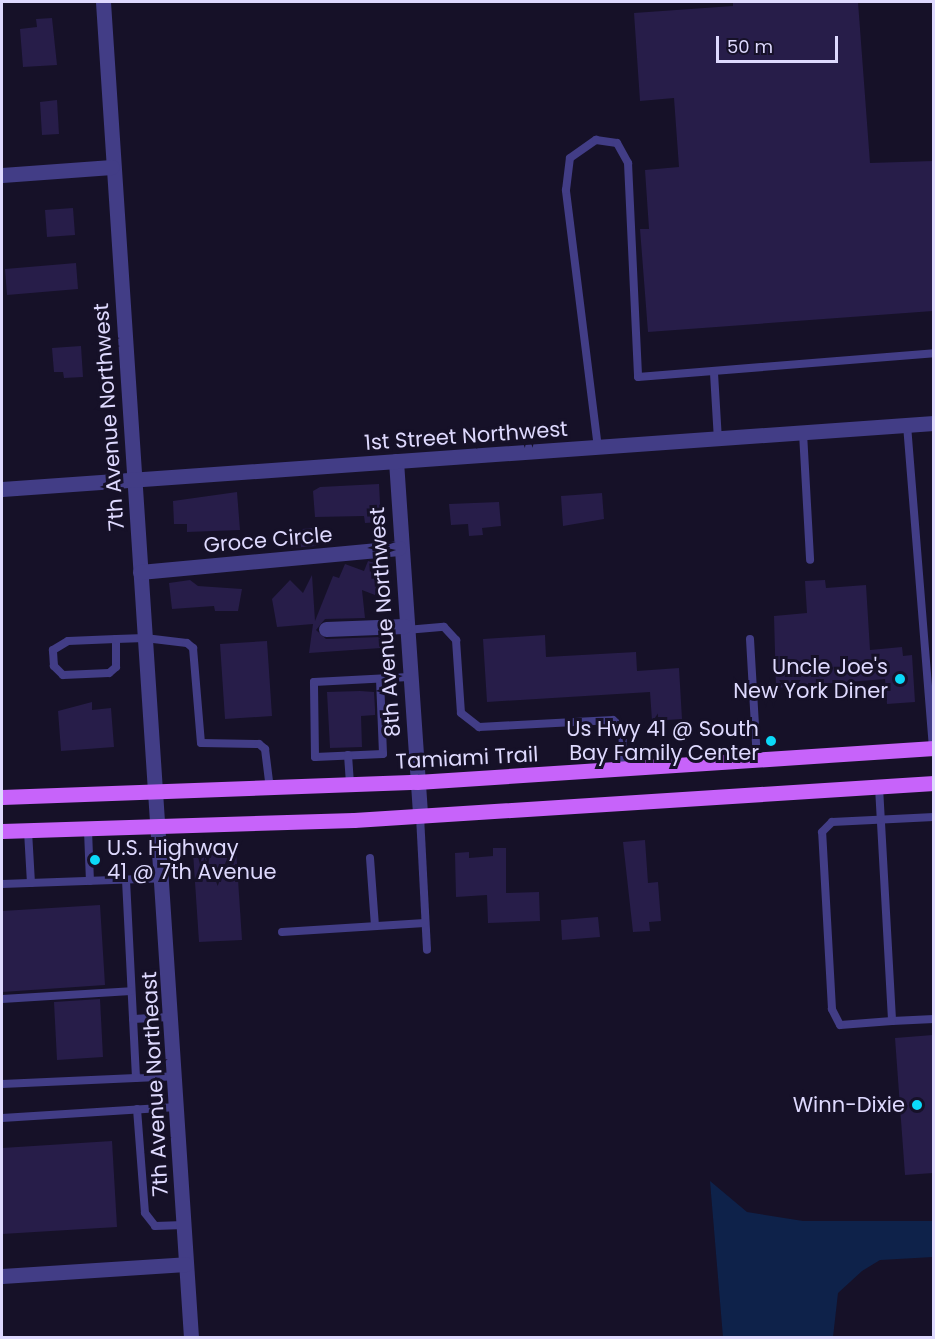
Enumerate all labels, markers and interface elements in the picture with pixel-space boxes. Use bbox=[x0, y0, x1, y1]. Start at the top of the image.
scale bar bbox=[719, 24, 840, 62]
text: 50 m bbox=[727, 34, 773, 59]
street label: 7th Avenue Northwest bbox=[88, 302, 130, 532]
street label: 1st Street Northwest bbox=[363, 416, 569, 456]
street label: 8th Avenue Northwest bbox=[364, 506, 406, 738]
street label: Groce Circle bbox=[203, 522, 333, 558]
place label: Uncle Joe's New York Diner bbox=[733, 654, 888, 704]
marker: Uncle Joe's New York Diner bbox=[893, 672, 907, 686]
place label: Us Hwy 41 @ South Bay Family Center bbox=[566, 716, 759, 766]
marker: Us Hwy 41 @ South Bay Family Center bbox=[764, 734, 778, 748]
street label: Tamiami Trail bbox=[395, 742, 539, 774]
place label: U.S. Highway 41 @ 7th Avenue bbox=[107, 835, 276, 885]
marker: U.S. Highway 41 @ 7th Avenue bbox=[88, 853, 102, 867]
street label: 7th Avenue Northeast bbox=[137, 971, 173, 1197]
place label: Winn-Dixie bbox=[793, 1092, 905, 1118]
marker: Winn-Dixie bbox=[910, 1098, 924, 1112]

